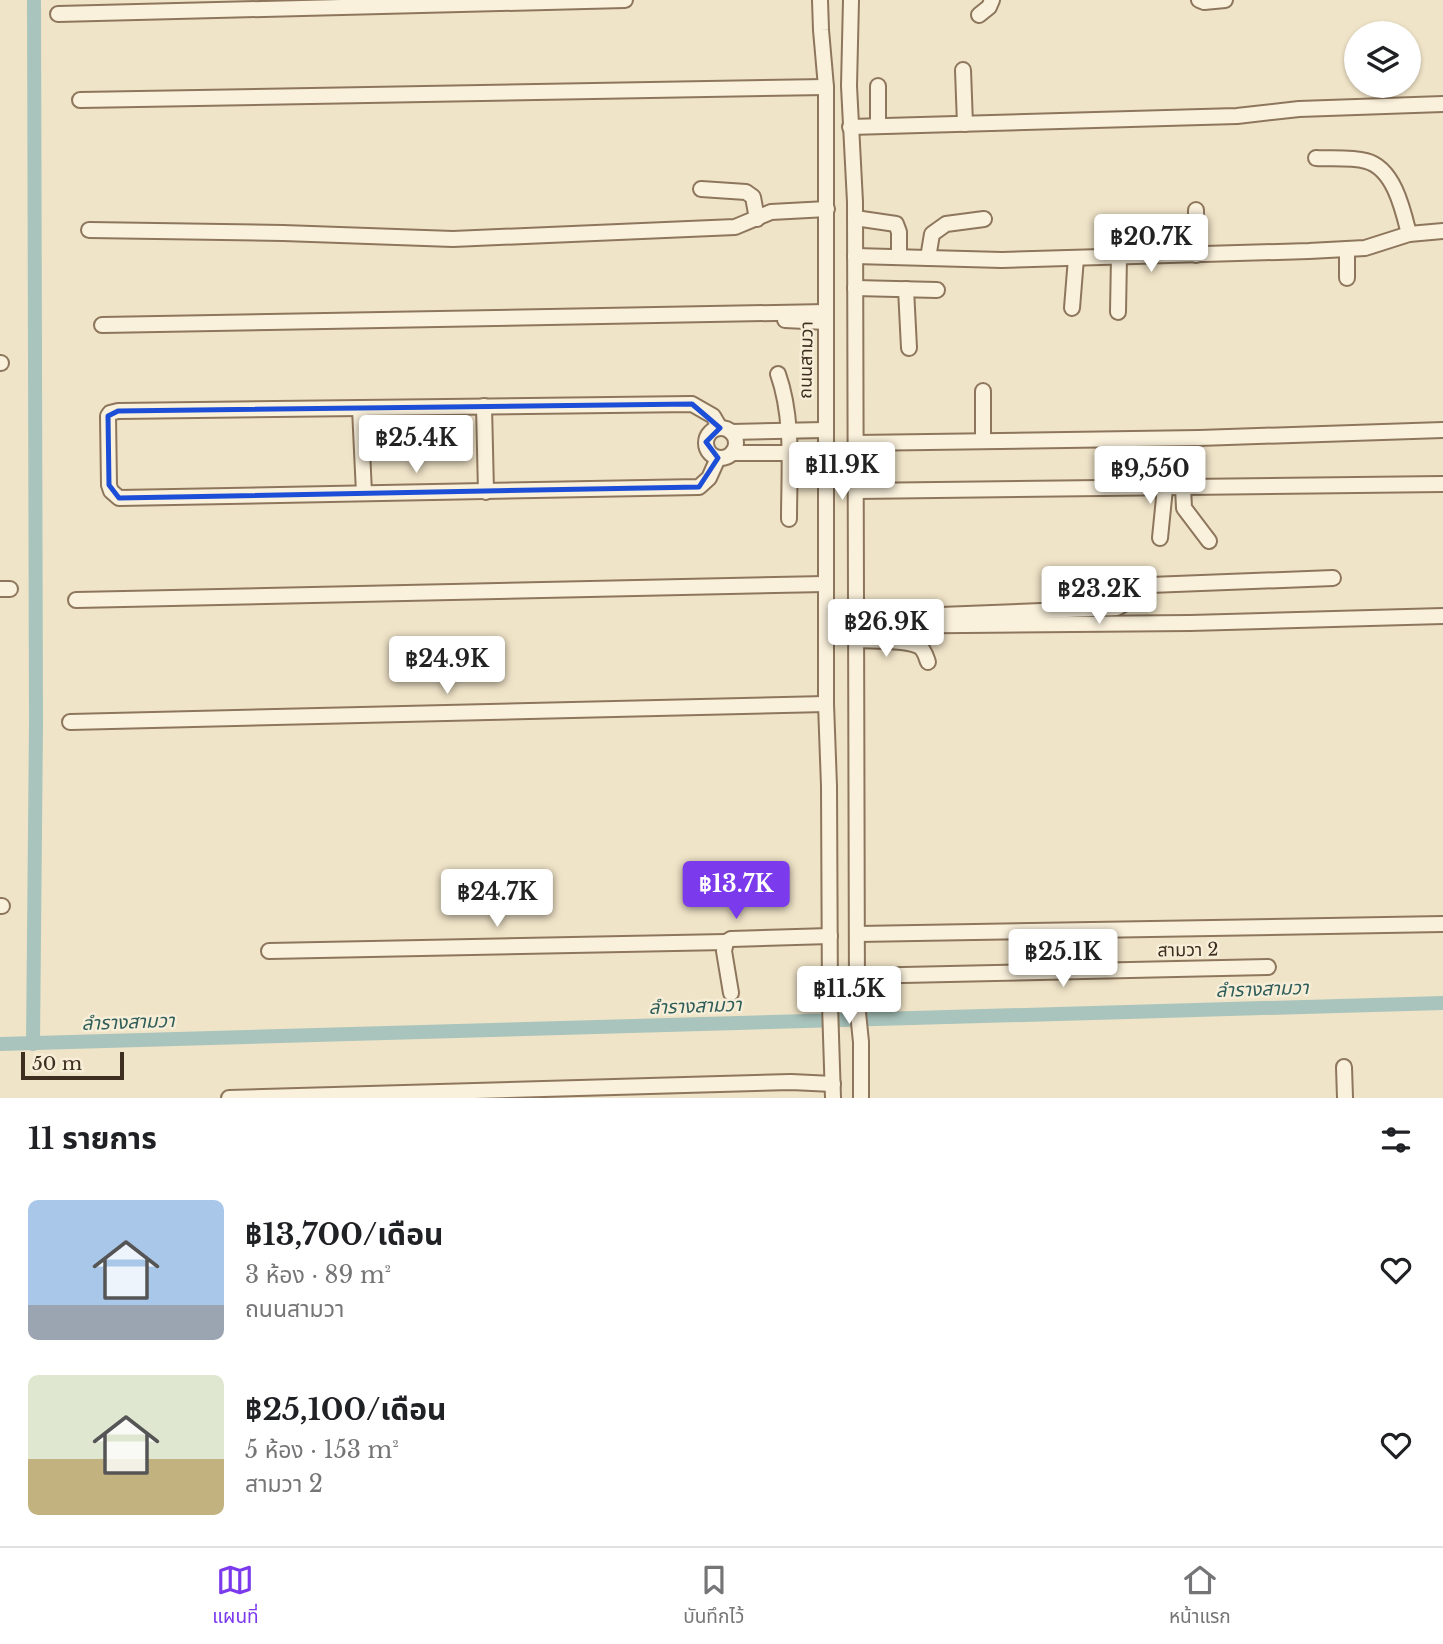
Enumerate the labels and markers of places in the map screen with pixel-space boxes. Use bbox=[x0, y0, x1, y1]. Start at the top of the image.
pin: ฿20.7K bbox=[1094, 215, 1208, 274]
pin: ฿25.4K bbox=[359, 416, 473, 475]
pin: ฿11.9K bbox=[785, 442, 899, 502]
pin: ฿9,550 bbox=[1093, 447, 1207, 506]
pin: ฿23.2K bbox=[1042, 566, 1156, 626]
pin: ฿26.9K bbox=[829, 600, 943, 659]
pin: ฿24.9K bbox=[390, 636, 504, 696]
pin: ฿13.7K bbox=[679, 862, 793, 921]
pin: ฿24.7K bbox=[440, 870, 554, 929]
pin: ฿25.1K bbox=[1006, 930, 1120, 989]
pin: ฿11.5K bbox=[792, 967, 906, 1026]

